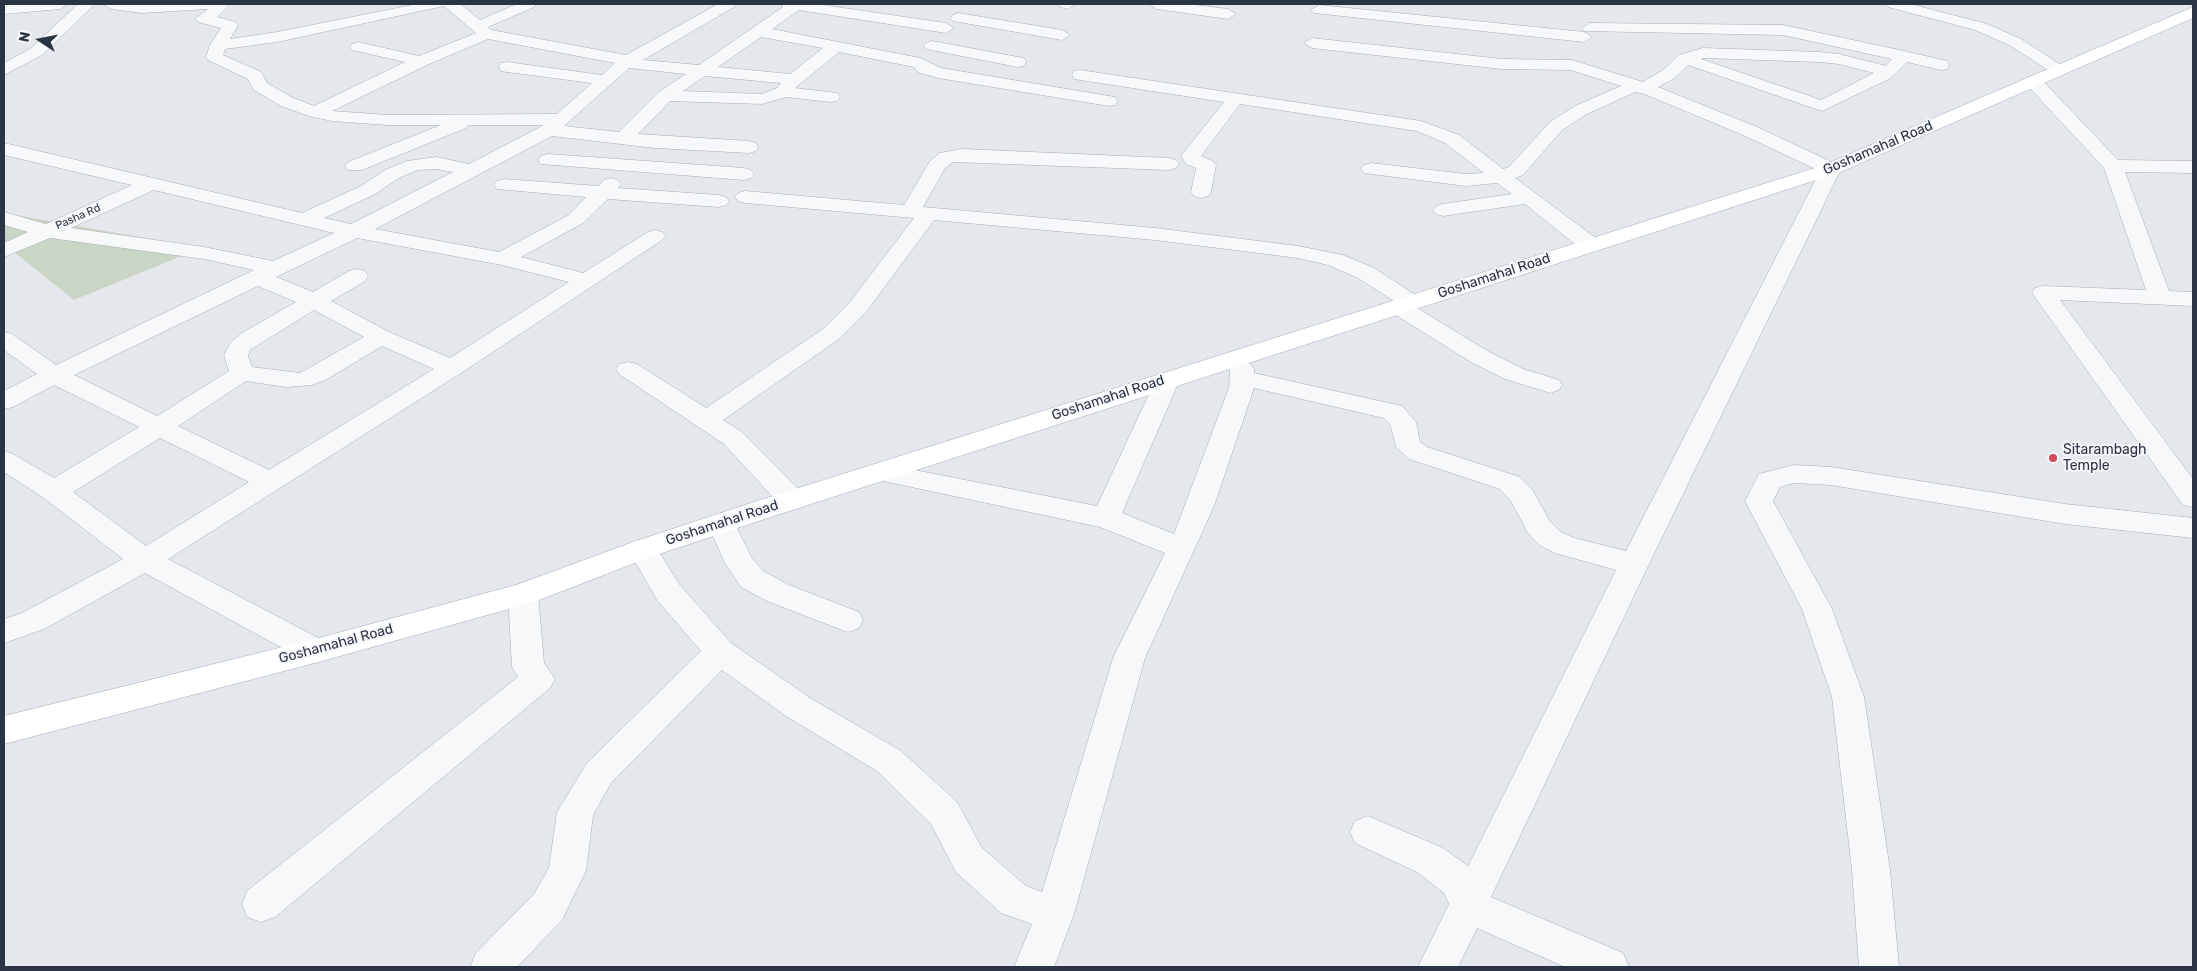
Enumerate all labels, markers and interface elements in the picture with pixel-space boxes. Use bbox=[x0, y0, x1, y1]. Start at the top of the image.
north arrow bbox=[15, 15, 65, 65]
text: N bbox=[15, 30, 34, 44]
street label: Goshamahal Road bbox=[1821, 117, 1935, 179]
street label: Pasha Rd bbox=[53, 201, 103, 233]
street label: Goshamahal Road bbox=[1436, 250, 1552, 302]
street label: Goshamahal Road bbox=[1050, 372, 1166, 424]
place label: Sitarambagh Temple bbox=[2063, 442, 2147, 474]
marker: Sitarambagh Temple bbox=[2047, 452, 2059, 464]
street label: Goshamahal Road bbox=[664, 497, 780, 549]
street label: Goshamahal Road bbox=[277, 621, 395, 667]

